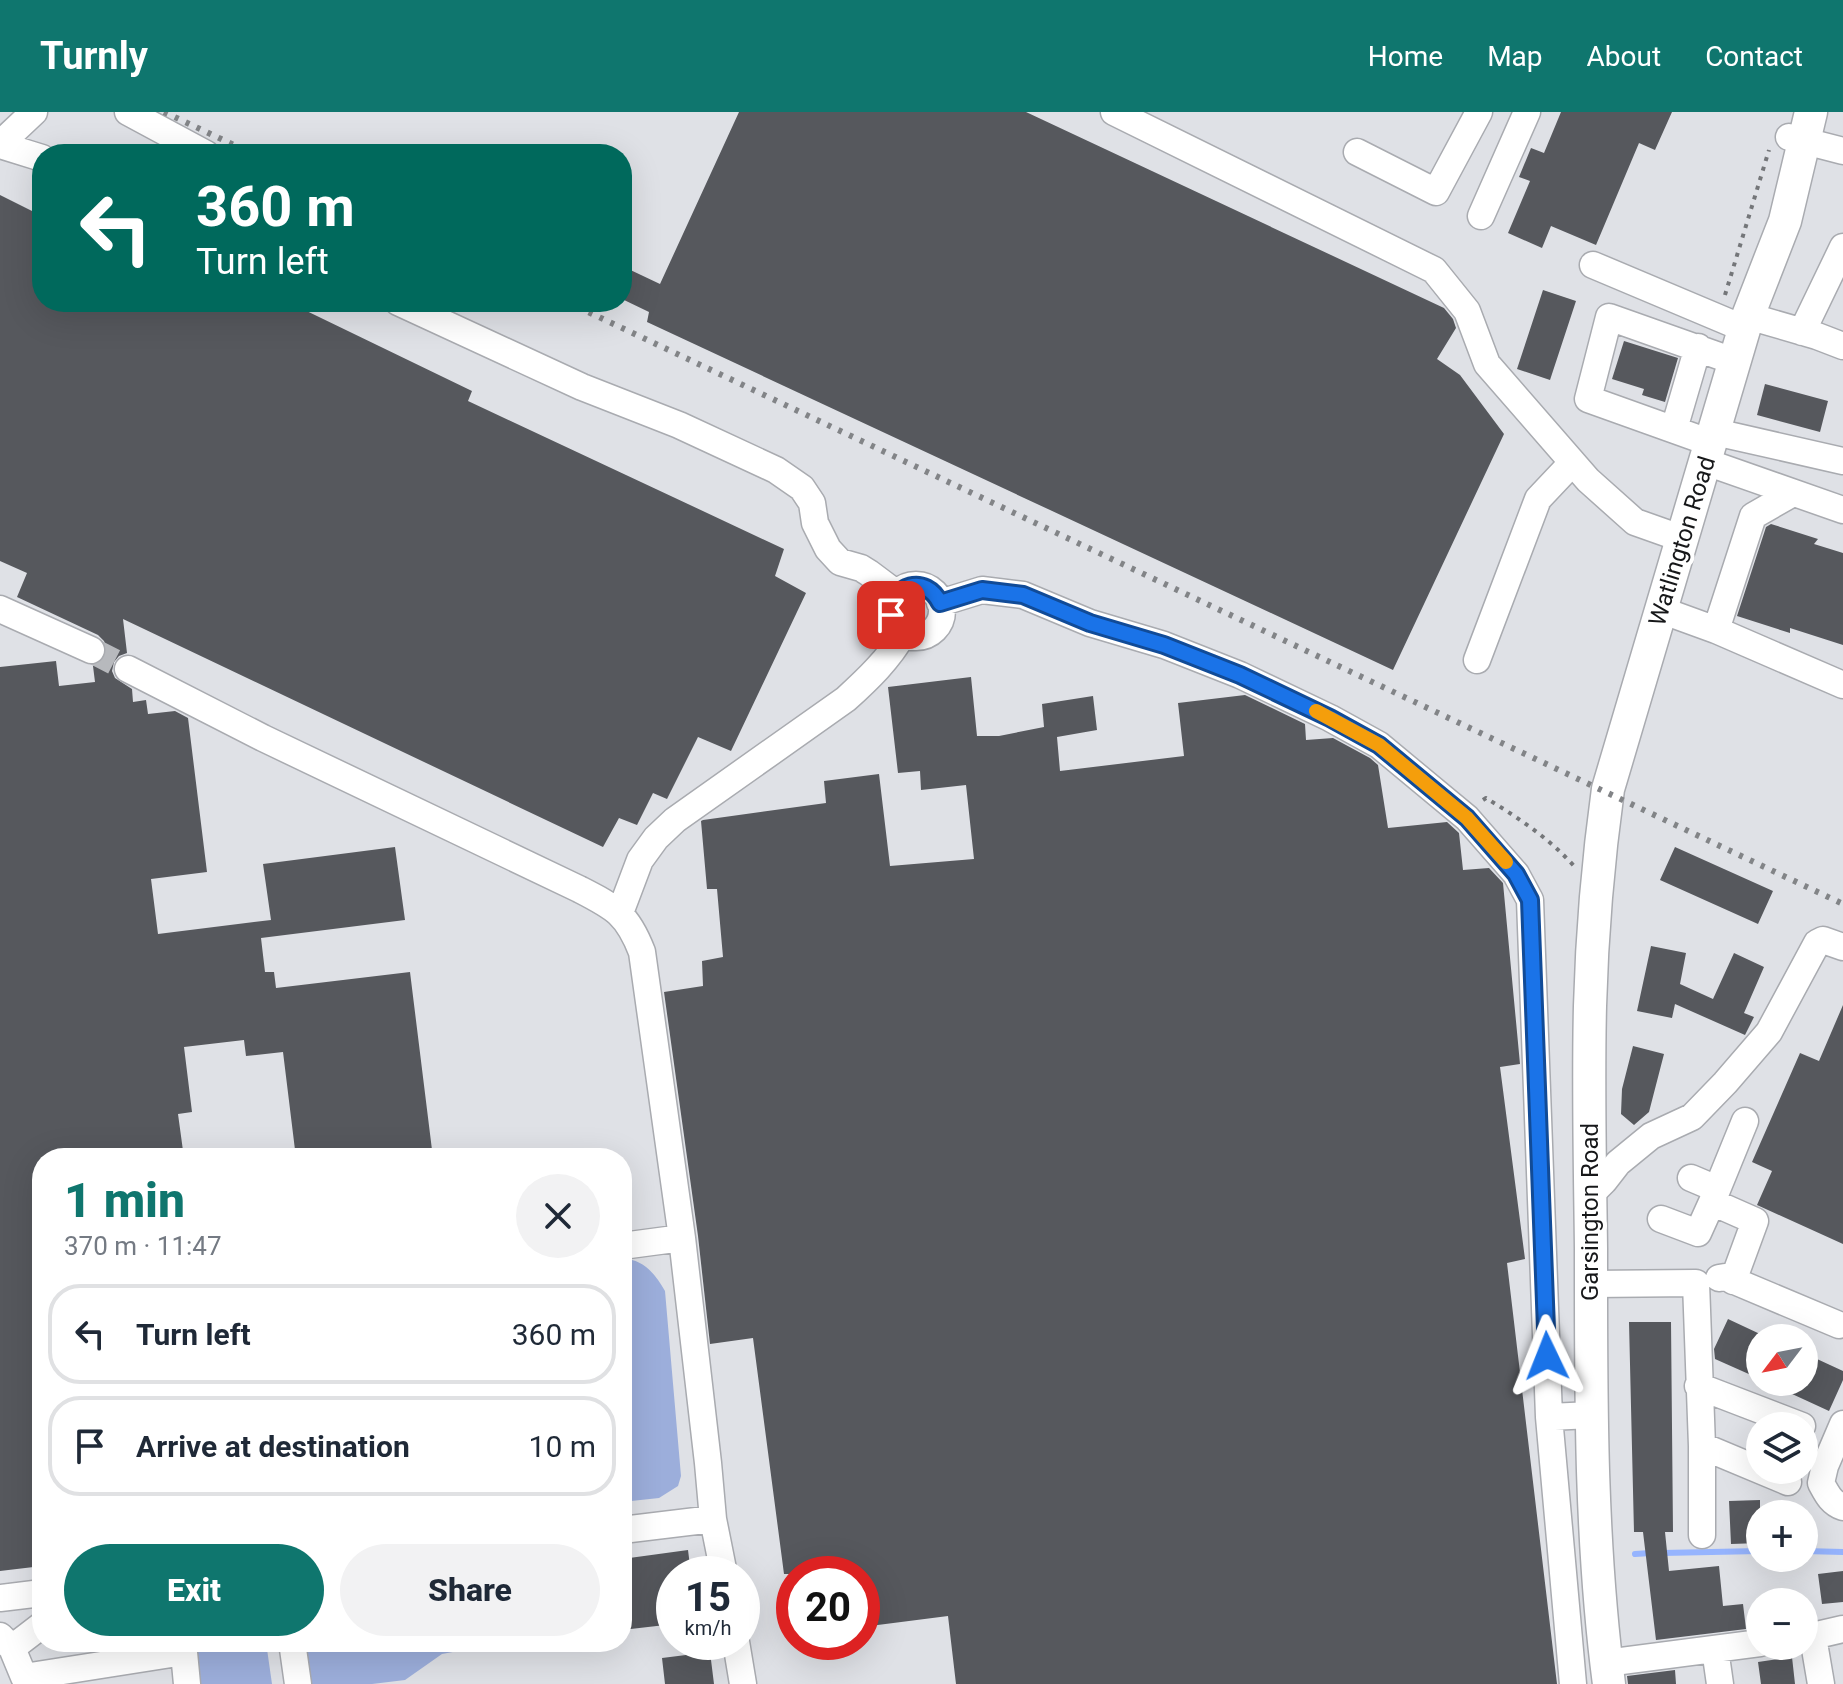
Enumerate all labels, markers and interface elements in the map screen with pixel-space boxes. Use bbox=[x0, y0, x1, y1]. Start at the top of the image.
text: Turnly bbox=[40, 34, 148, 78]
text: Home bbox=[1368, 40, 1443, 73]
text: Map bbox=[1487, 40, 1543, 73]
text: About bbox=[1587, 40, 1661, 73]
text: Contact bbox=[1705, 40, 1803, 73]
text: 360 m bbox=[196, 174, 355, 240]
icon: left bbox=[64, 176, 168, 280]
text: Turn left bbox=[196, 241, 329, 283]
street label: Watlington Road bbox=[1643, 453, 1721, 629]
pin bbox=[857, 581, 925, 649]
icon: arrive bbox=[869, 593, 913, 637]
street label: Garsington Road bbox=[1576, 1123, 1604, 1301]
text: 1 min bbox=[64, 1172, 185, 1229]
button: close bbox=[516, 1174, 600, 1258]
text: 370 m · 11:47 bbox=[64, 1231, 222, 1261]
icon: left bbox=[68, 1312, 112, 1356]
position arrow bbox=[1505, 1314, 1589, 1398]
text: Turn left bbox=[136, 1317, 251, 1352]
text: 360 m bbox=[512, 1317, 596, 1352]
north arrow bbox=[1746, 1324, 1818, 1396]
map controls bbox=[1746, 1324, 1818, 1660]
button: layers bbox=[1746, 1412, 1818, 1484]
icon: arrive bbox=[68, 1424, 112, 1468]
text: Arrive at destination bbox=[136, 1429, 410, 1464]
text: 10 m bbox=[529, 1429, 596, 1464]
button: + bbox=[1746, 1500, 1818, 1572]
button: Exit bbox=[64, 1544, 324, 1636]
button: Share bbox=[340, 1544, 600, 1636]
speed limit sign: 20 bbox=[776, 1556, 880, 1660]
text: 15 bbox=[685, 1574, 731, 1621]
button: − bbox=[1746, 1588, 1818, 1660]
text: km/h bbox=[685, 1616, 731, 1640]

